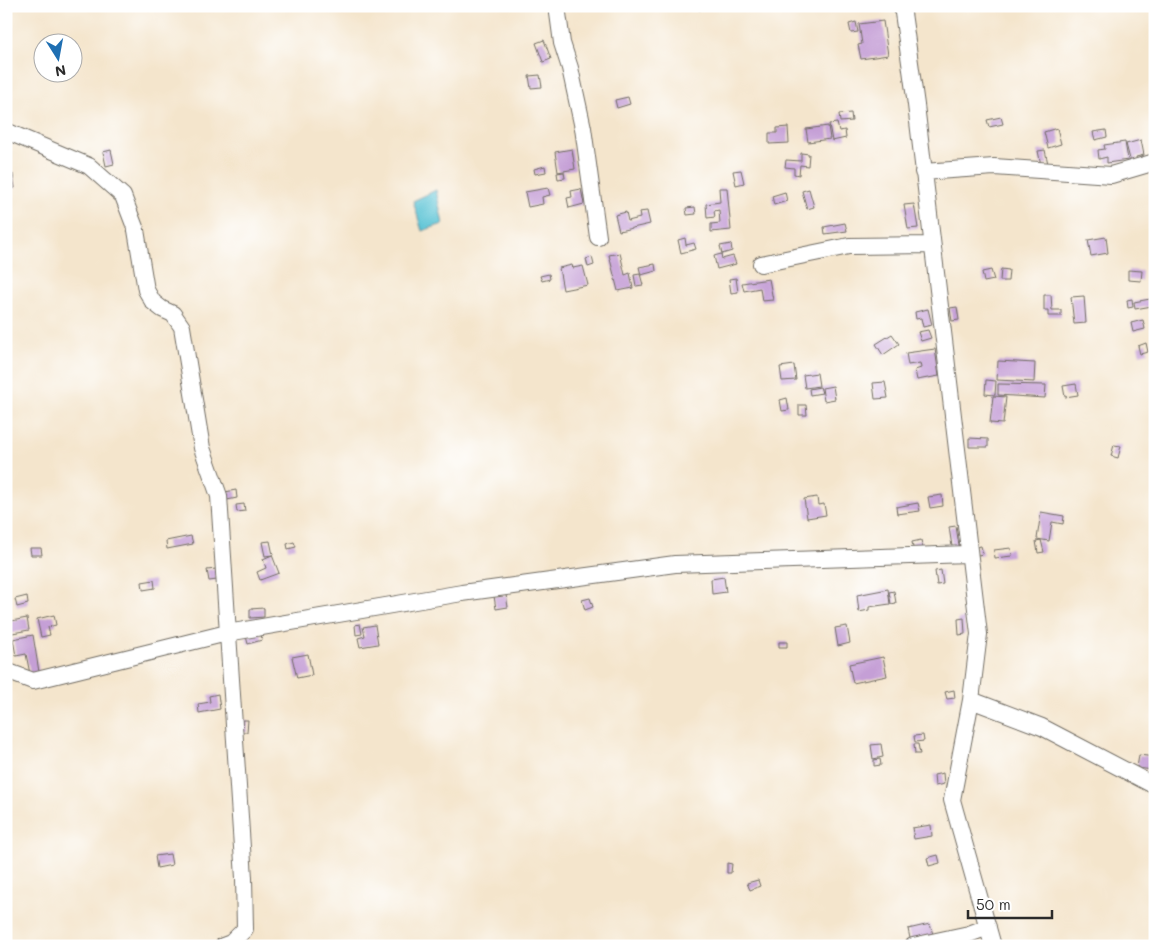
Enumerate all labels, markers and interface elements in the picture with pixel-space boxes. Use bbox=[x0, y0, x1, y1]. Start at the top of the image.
north arrow bbox=[32, 32, 82, 82]
text: N bbox=[54, 61, 68, 82]
scale bar bbox=[968, 887, 1052, 919]
text: 50 m bbox=[976, 894, 1011, 914]

